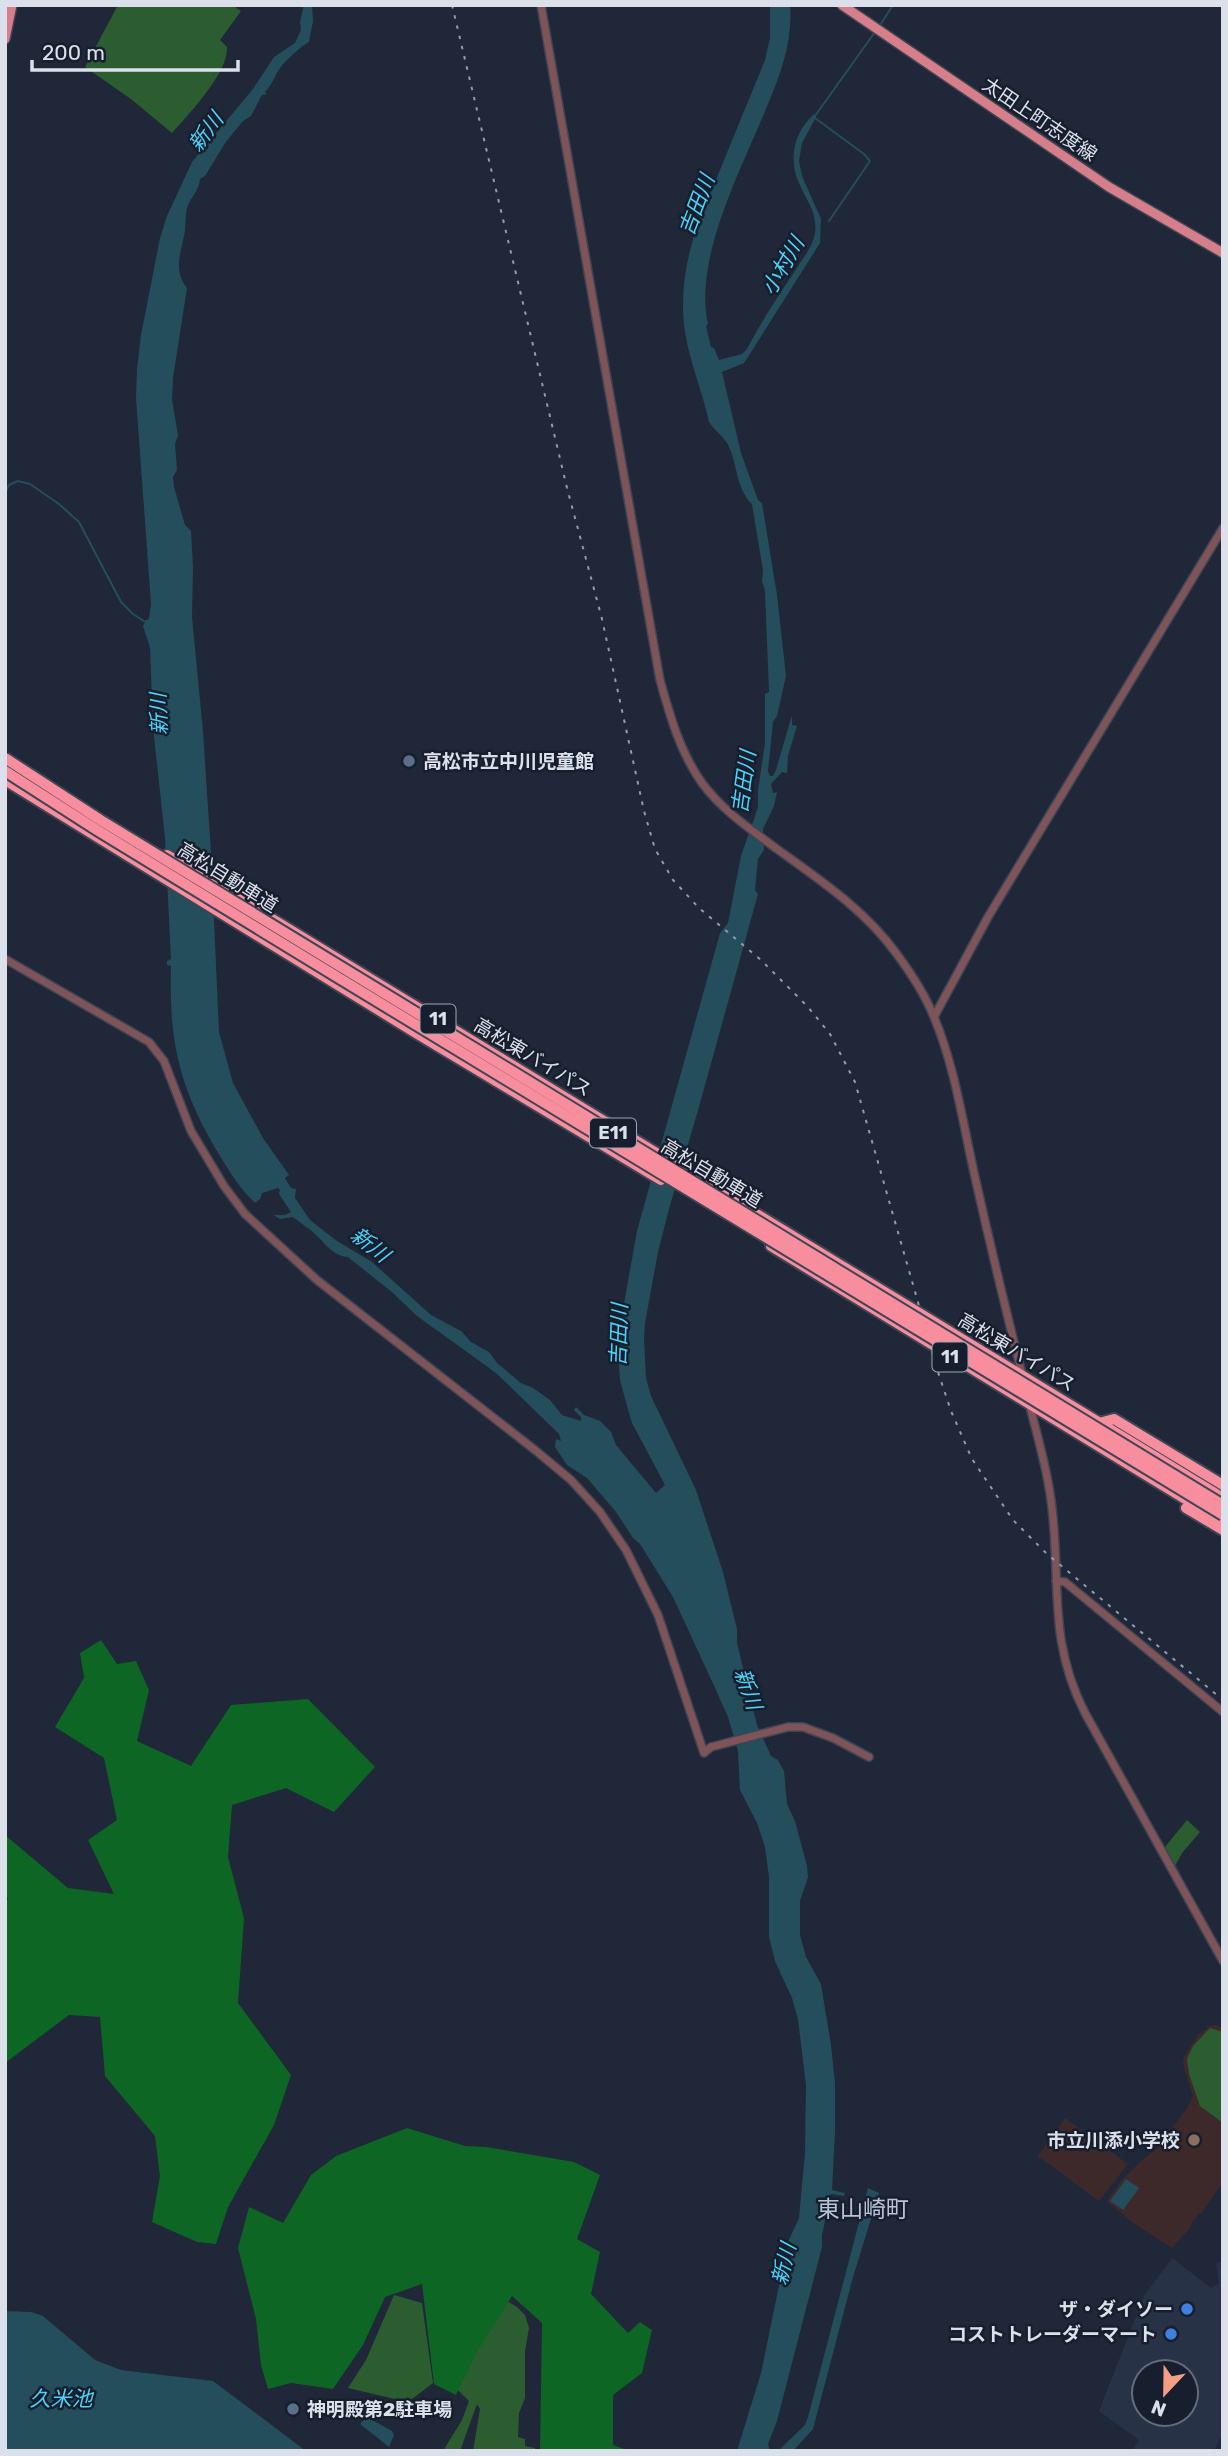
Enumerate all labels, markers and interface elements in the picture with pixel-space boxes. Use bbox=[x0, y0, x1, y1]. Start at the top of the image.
scale bar bbox=[32, 28, 238, 72]
text: 200 m bbox=[42, 40, 105, 65]
street label: 太田上町志度線 bbox=[978, 73, 1101, 166]
water label: 新川 bbox=[183, 106, 229, 156]
water label: 吉田川 bbox=[674, 169, 720, 239]
water label: 小村川 bbox=[756, 230, 810, 299]
water label: 新川 bbox=[145, 691, 172, 735]
water label: 吉田川 bbox=[727, 747, 761, 815]
place label: 高松市立中川児童館 bbox=[423, 750, 594, 773]
marker: 高松市立中川児童館 bbox=[401, 753, 417, 769]
street label: 高松自動車道 bbox=[173, 837, 282, 917]
road number: 11 bbox=[420, 1004, 456, 1034]
street label: 高松東バイパス bbox=[470, 1013, 596, 1101]
road number: E11 bbox=[590, 1118, 636, 1148]
street label: 高松自動車道 bbox=[657, 1134, 767, 1213]
water label: 新川 bbox=[346, 1222, 396, 1269]
water label: 吉田川 bbox=[605, 1301, 632, 1367]
street label: 高松東バイパス bbox=[954, 1308, 1080, 1396]
road number: 11 bbox=[932, 1342, 968, 1372]
water label: 新川 bbox=[730, 1665, 768, 1715]
place label: 市立川添小学校 bbox=[1047, 2129, 1180, 2152]
marker: 市立川添小学校 bbox=[1186, 2132, 1202, 2148]
district label: 東山崎町 bbox=[817, 2195, 909, 2223]
water label: 新川 bbox=[766, 2239, 801, 2287]
place label: ザ・ダイソー bbox=[1059, 2298, 1173, 2321]
marker: ザ・ダイソー bbox=[1179, 2301, 1195, 2317]
place label: コストトレーダーマート bbox=[948, 2323, 1157, 2346]
marker: コストトレーダーマート bbox=[1163, 2326, 1179, 2342]
north arrow bbox=[1130, 2358, 1200, 2428]
water label: 久米池 bbox=[30, 2386, 94, 2411]
text: N bbox=[1148, 2395, 1169, 2422]
place label: 神明殿第2駐車場 bbox=[307, 2398, 452, 2421]
marker: 神明殿第2駐車場 bbox=[285, 2401, 301, 2417]

